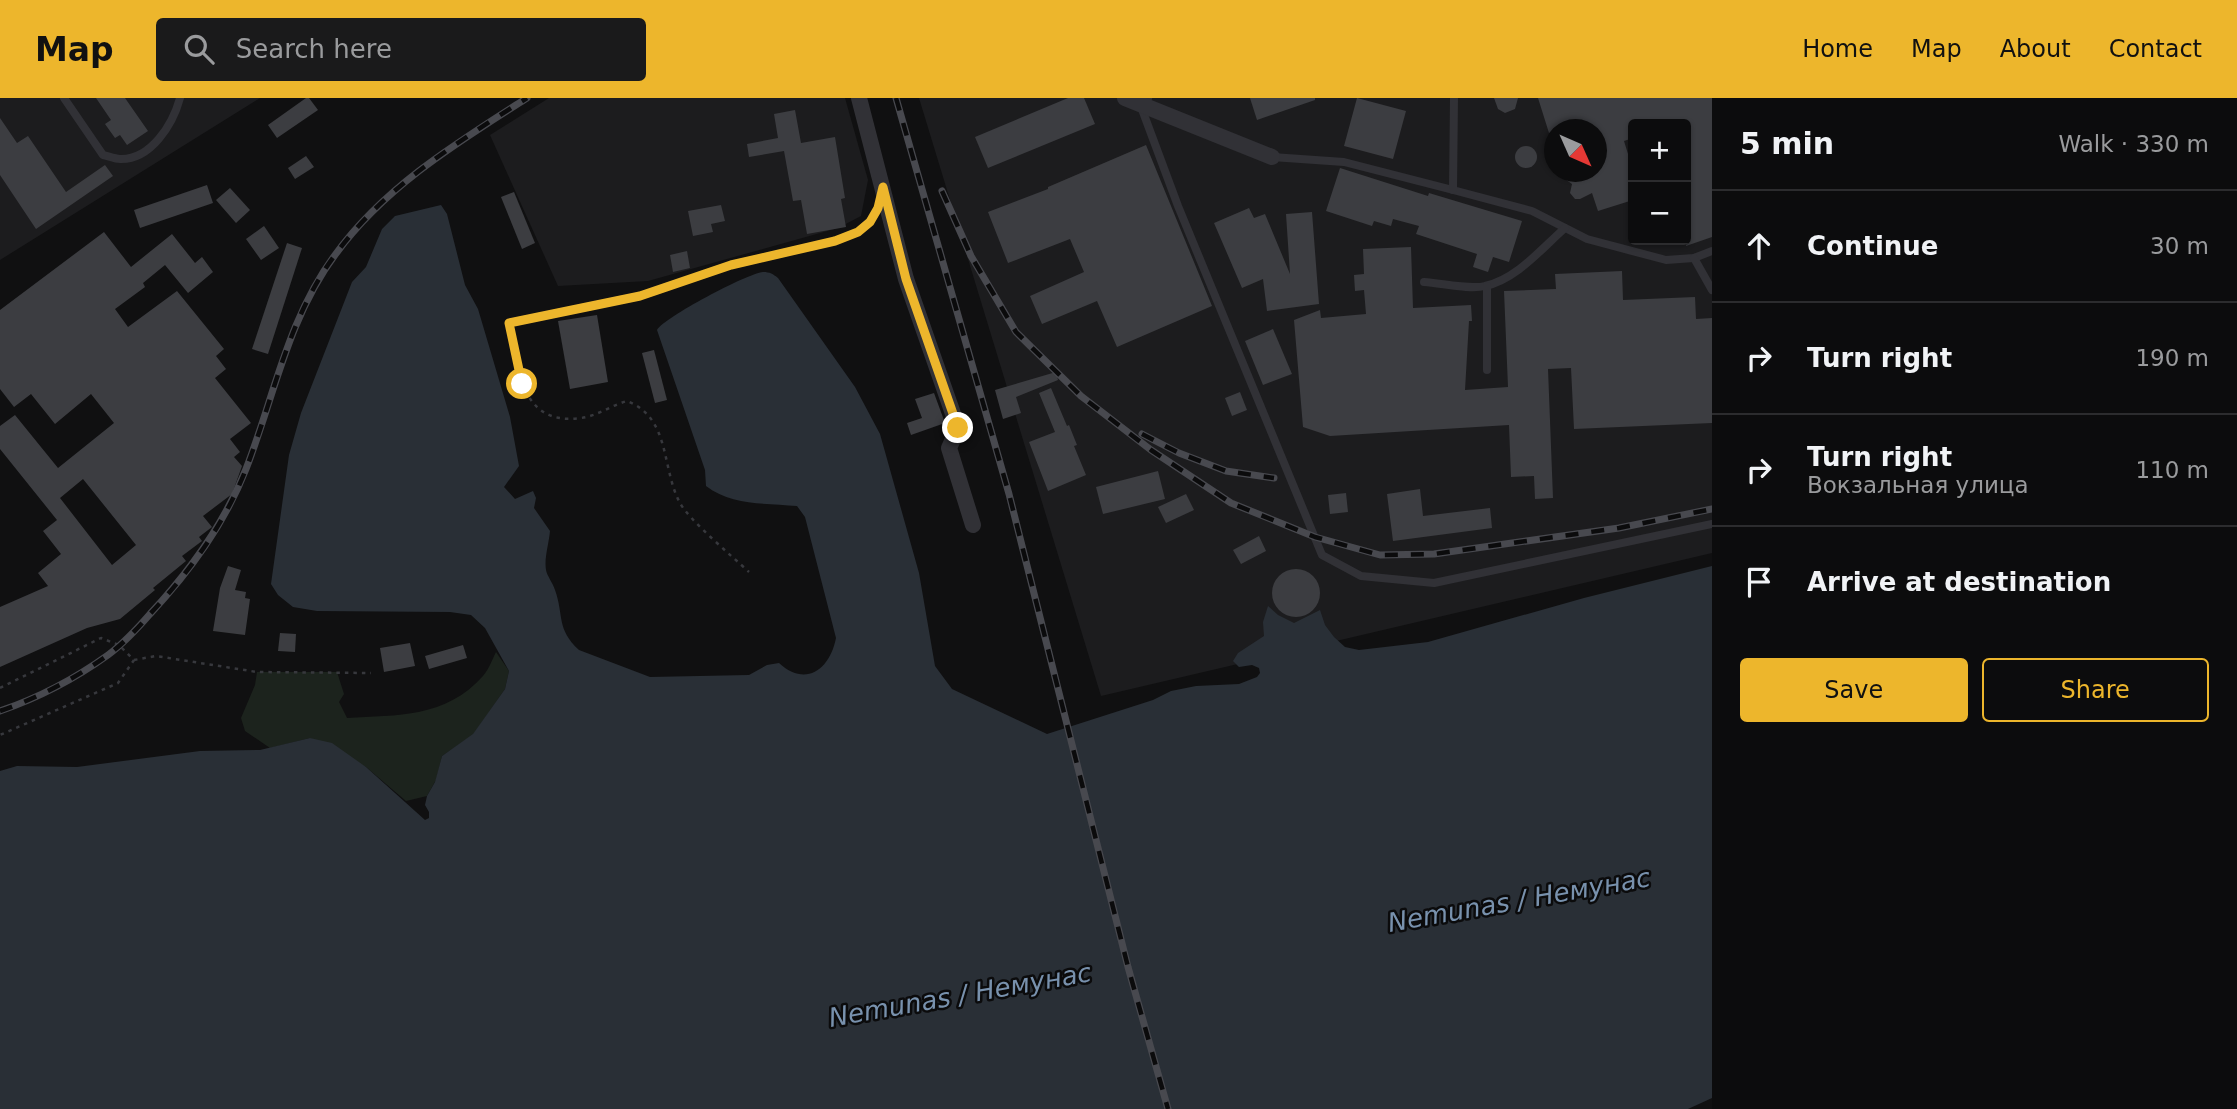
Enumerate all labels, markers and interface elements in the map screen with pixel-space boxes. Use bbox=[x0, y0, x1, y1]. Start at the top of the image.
search box bbox=[156, 18, 646, 81]
text: Map bbox=[35, 30, 114, 69]
icon: search bbox=[180, 30, 218, 68]
text: Search here bbox=[236, 34, 392, 64]
text: Home bbox=[1802, 35, 1873, 63]
text: Map bbox=[1911, 35, 1962, 63]
text: About bbox=[2000, 35, 2071, 63]
text: Contact bbox=[2109, 35, 2202, 63]
north arrow bbox=[1544, 119, 1607, 182]
map controls bbox=[1628, 119, 1691, 245]
button: + bbox=[1628, 119, 1691, 182]
text: 5 min bbox=[1740, 126, 1834, 161]
text: Walk · 330 m bbox=[2058, 131, 2209, 157]
button: − bbox=[1628, 182, 1691, 245]
icon: ahead bbox=[1740, 227, 1778, 265]
text: Continue bbox=[1807, 231, 1938, 261]
text: 30 m bbox=[2150, 233, 2209, 259]
icon: right bbox=[1740, 339, 1778, 377]
text: Turn right bbox=[1807, 343, 1952, 373]
text: 190 m bbox=[2135, 345, 2209, 371]
route start bbox=[506, 368, 537, 399]
route end bbox=[942, 412, 973, 443]
text: Turn right bbox=[1807, 442, 1952, 472]
icon: right bbox=[1740, 451, 1778, 489]
text: 110 m bbox=[2135, 457, 2209, 483]
text: Вокзальная улица bbox=[1807, 472, 2029, 498]
icon: arrive bbox=[1740, 563, 1778, 601]
text: Arrive at destination bbox=[1807, 567, 2111, 597]
button: Save bbox=[1740, 658, 1968, 722]
button: Share bbox=[1982, 658, 2209, 722]
water label: Nemunas / Немунас bbox=[1385, 862, 1653, 938]
water label: Nemunas / Немунас bbox=[826, 957, 1094, 1033]

